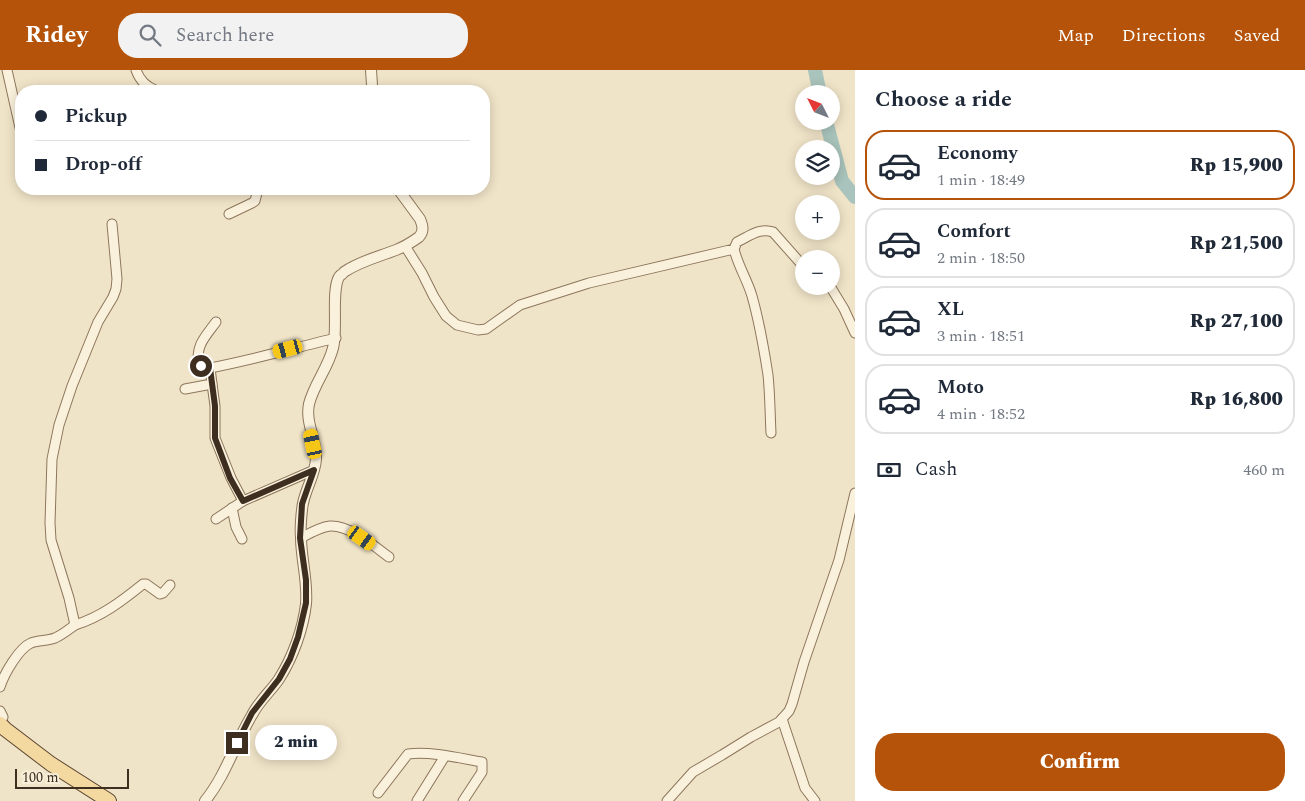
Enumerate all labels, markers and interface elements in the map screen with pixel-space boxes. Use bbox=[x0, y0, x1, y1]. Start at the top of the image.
search box bbox=[118, 13, 468, 58]
text: Ridey bbox=[25, 17, 88, 53]
icon: search bbox=[136, 21, 164, 49]
text: Search here bbox=[176, 21, 275, 50]
text: Map bbox=[1058, 22, 1094, 49]
text: Directions bbox=[1122, 22, 1206, 49]
text: Saved bbox=[1234, 22, 1280, 49]
text: Choose a ride bbox=[875, 83, 1012, 116]
north arrow bbox=[795, 85, 840, 130]
map controls bbox=[795, 85, 840, 295]
text: Pickup bbox=[65, 102, 127, 131]
text: Economy bbox=[937, 139, 1018, 168]
button: layers bbox=[795, 140, 840, 185]
icon: car bbox=[877, 143, 922, 188]
text: Drop-off bbox=[65, 150, 142, 179]
text: Rp 15,900 bbox=[1190, 151, 1283, 180]
text: 1 min · 18:49 bbox=[937, 168, 1025, 192]
button: + bbox=[795, 195, 840, 240]
text: Comfort bbox=[937, 217, 1011, 246]
icon: car bbox=[877, 221, 922, 266]
text: Rp 21,500 bbox=[1190, 229, 1283, 258]
text: 2 min · 18:50 bbox=[937, 246, 1025, 270]
button: − bbox=[795, 250, 840, 295]
text: XL bbox=[937, 295, 964, 324]
icon: car bbox=[877, 299, 922, 344]
text: Rp 27,100 bbox=[1190, 307, 1283, 336]
text: 3 min · 18:51 bbox=[937, 324, 1025, 348]
car bbox=[271, 338, 304, 360]
route start bbox=[190, 355, 212, 377]
text: Moto bbox=[937, 373, 984, 402]
icon: car bbox=[877, 377, 922, 422]
text: Rp 16,800 bbox=[1190, 385, 1283, 414]
text: 4 min · 18:52 bbox=[937, 402, 1025, 426]
car bbox=[302, 428, 323, 460]
text: Cash bbox=[915, 455, 957, 484]
icon: cash bbox=[875, 456, 903, 484]
text: 460 m bbox=[1243, 458, 1285, 482]
car bbox=[345, 523, 378, 553]
callout: 2 min bbox=[254, 726, 337, 760]
text: 2 min bbox=[274, 730, 318, 754]
route end bbox=[226, 732, 248, 754]
button: Confirm bbox=[875, 733, 1285, 791]
scale bar bbox=[15, 766, 129, 789]
text: 100 m bbox=[22, 767, 59, 788]

